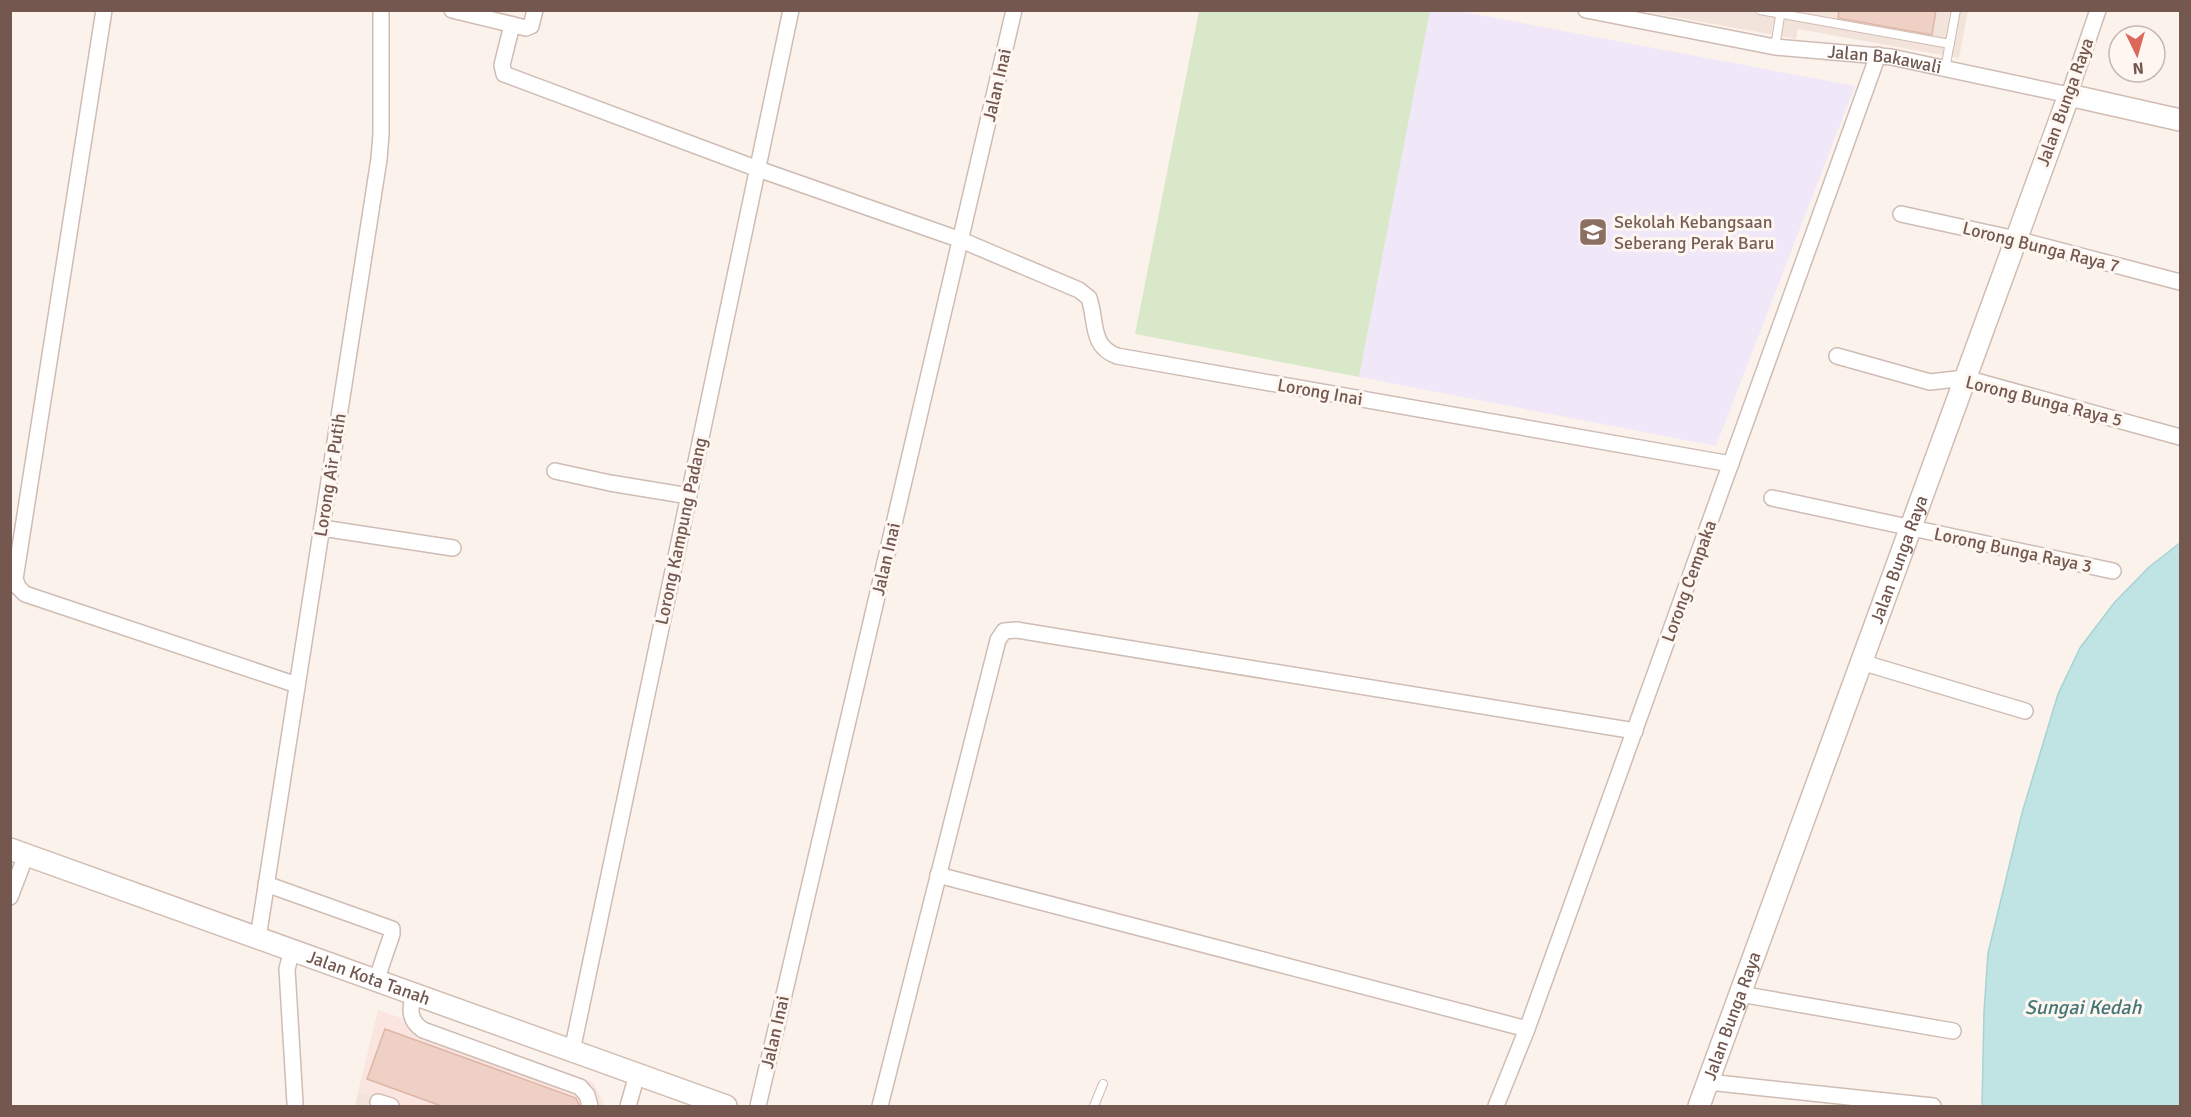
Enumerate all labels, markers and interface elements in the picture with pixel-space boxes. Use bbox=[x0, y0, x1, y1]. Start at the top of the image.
north arrow bbox=[2107, 24, 2167, 84]
street label: Jalan Bunga Raya bbox=[2032, 35, 2098, 169]
street label: Jalan Bakawali bbox=[1827, 41, 1944, 79]
street label: Jalan Inai bbox=[978, 46, 1016, 124]
text: N bbox=[2132, 57, 2145, 78]
place label: Sekolah Kebangsaan Seberang Perak Baru bbox=[1614, 211, 1774, 254]
school or university icon: Sekolah Kebangsaan Seberang Perak Baru bbox=[1577, 216, 1609, 248]
street label: Lorong Bunga Raya 7 bbox=[1960, 217, 2122, 277]
street label: Lorong Bunga Raya 5 bbox=[1963, 371, 2125, 431]
street label: Lorong Inai bbox=[1276, 374, 1364, 410]
street label: Lorong Air Putih bbox=[309, 412, 351, 538]
street label: Lorong Kampung Padang bbox=[650, 435, 712, 627]
street label: Jalan Bunga Raya bbox=[1865, 492, 1933, 627]
street label: Lorong Cempaka bbox=[1657, 517, 1721, 645]
street label: Jalan Inai bbox=[867, 520, 905, 598]
street label: Lorong Bunga Raya 3 bbox=[1932, 523, 2094, 577]
street label: Jalan Kota Tanah bbox=[304, 945, 433, 1010]
street label: Jalan Bunga Raya bbox=[1698, 949, 1766, 1083]
street label: Jalan Inai bbox=[756, 993, 794, 1071]
water label: Sungai Kedah bbox=[2025, 995, 2142, 1020]

